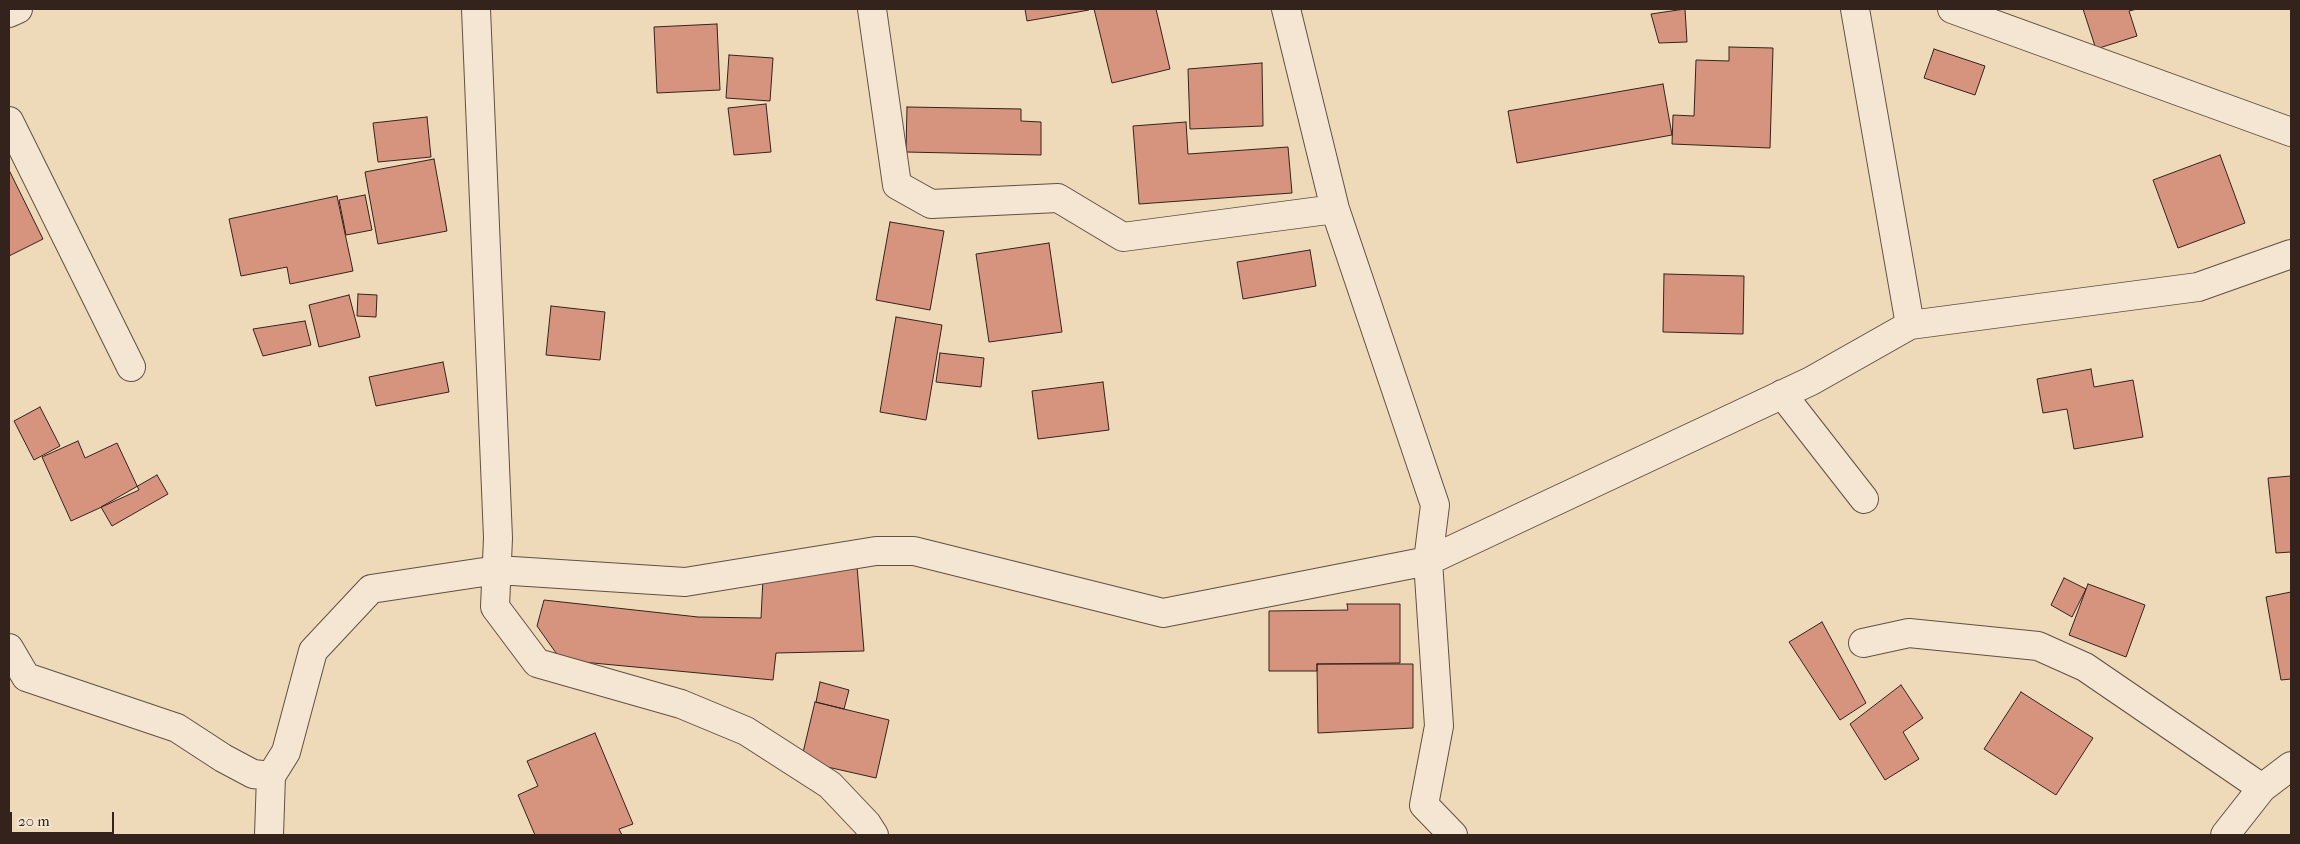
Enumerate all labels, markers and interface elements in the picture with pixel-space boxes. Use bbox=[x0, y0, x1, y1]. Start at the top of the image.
scale bar bbox=[12, 802, 116, 834]
text: 20 m bbox=[18, 812, 50, 830]

